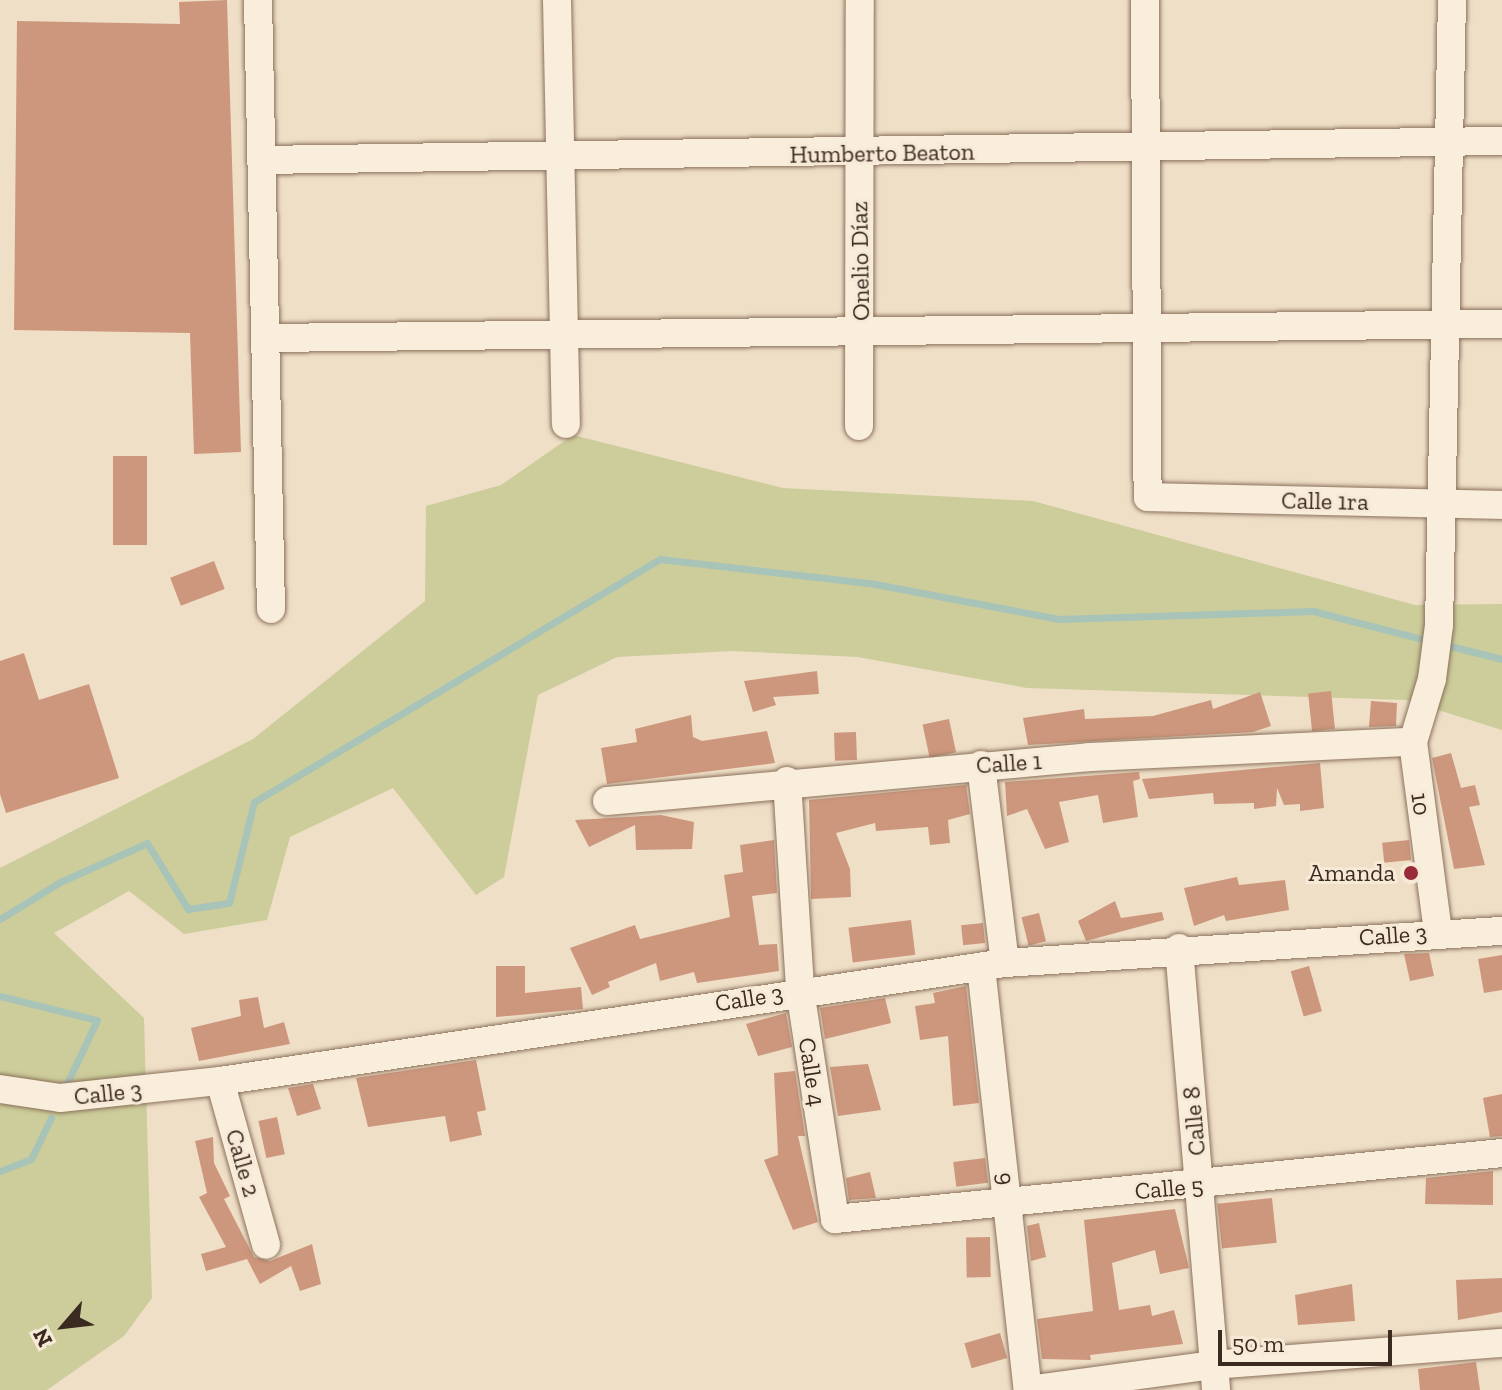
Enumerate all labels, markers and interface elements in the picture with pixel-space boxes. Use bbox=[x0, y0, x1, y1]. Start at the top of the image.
street label: Humberto Beaton bbox=[789, 137, 975, 169]
street label: Onelio Díaz bbox=[845, 201, 875, 321]
street label: Calle 1ra bbox=[1281, 486, 1369, 516]
street label: Calle 1 bbox=[975, 746, 1043, 780]
street label: 10 bbox=[1405, 791, 1437, 817]
place label: Amanda bbox=[1309, 859, 1395, 887]
marker: Amanda bbox=[1402, 864, 1420, 882]
street label: Calle 3 bbox=[1358, 918, 1428, 952]
street label: Calle 3 bbox=[713, 978, 785, 1018]
street label: Calle 4 bbox=[792, 1035, 832, 1109]
street label: Calle 3 bbox=[73, 1075, 143, 1111]
street label: Calle 8 bbox=[1177, 1085, 1211, 1157]
street label: Calle 2 bbox=[220, 1126, 266, 1200]
street label: 6 bbox=[987, 1171, 1017, 1187]
street label: Calle 5 bbox=[1133, 1171, 1205, 1205]
north arrow bbox=[24, 1286, 104, 1366]
scale bar bbox=[1222, 1314, 1396, 1364]
text: N bbox=[27, 1324, 58, 1351]
text: 50 m bbox=[1232, 1329, 1284, 1358]

